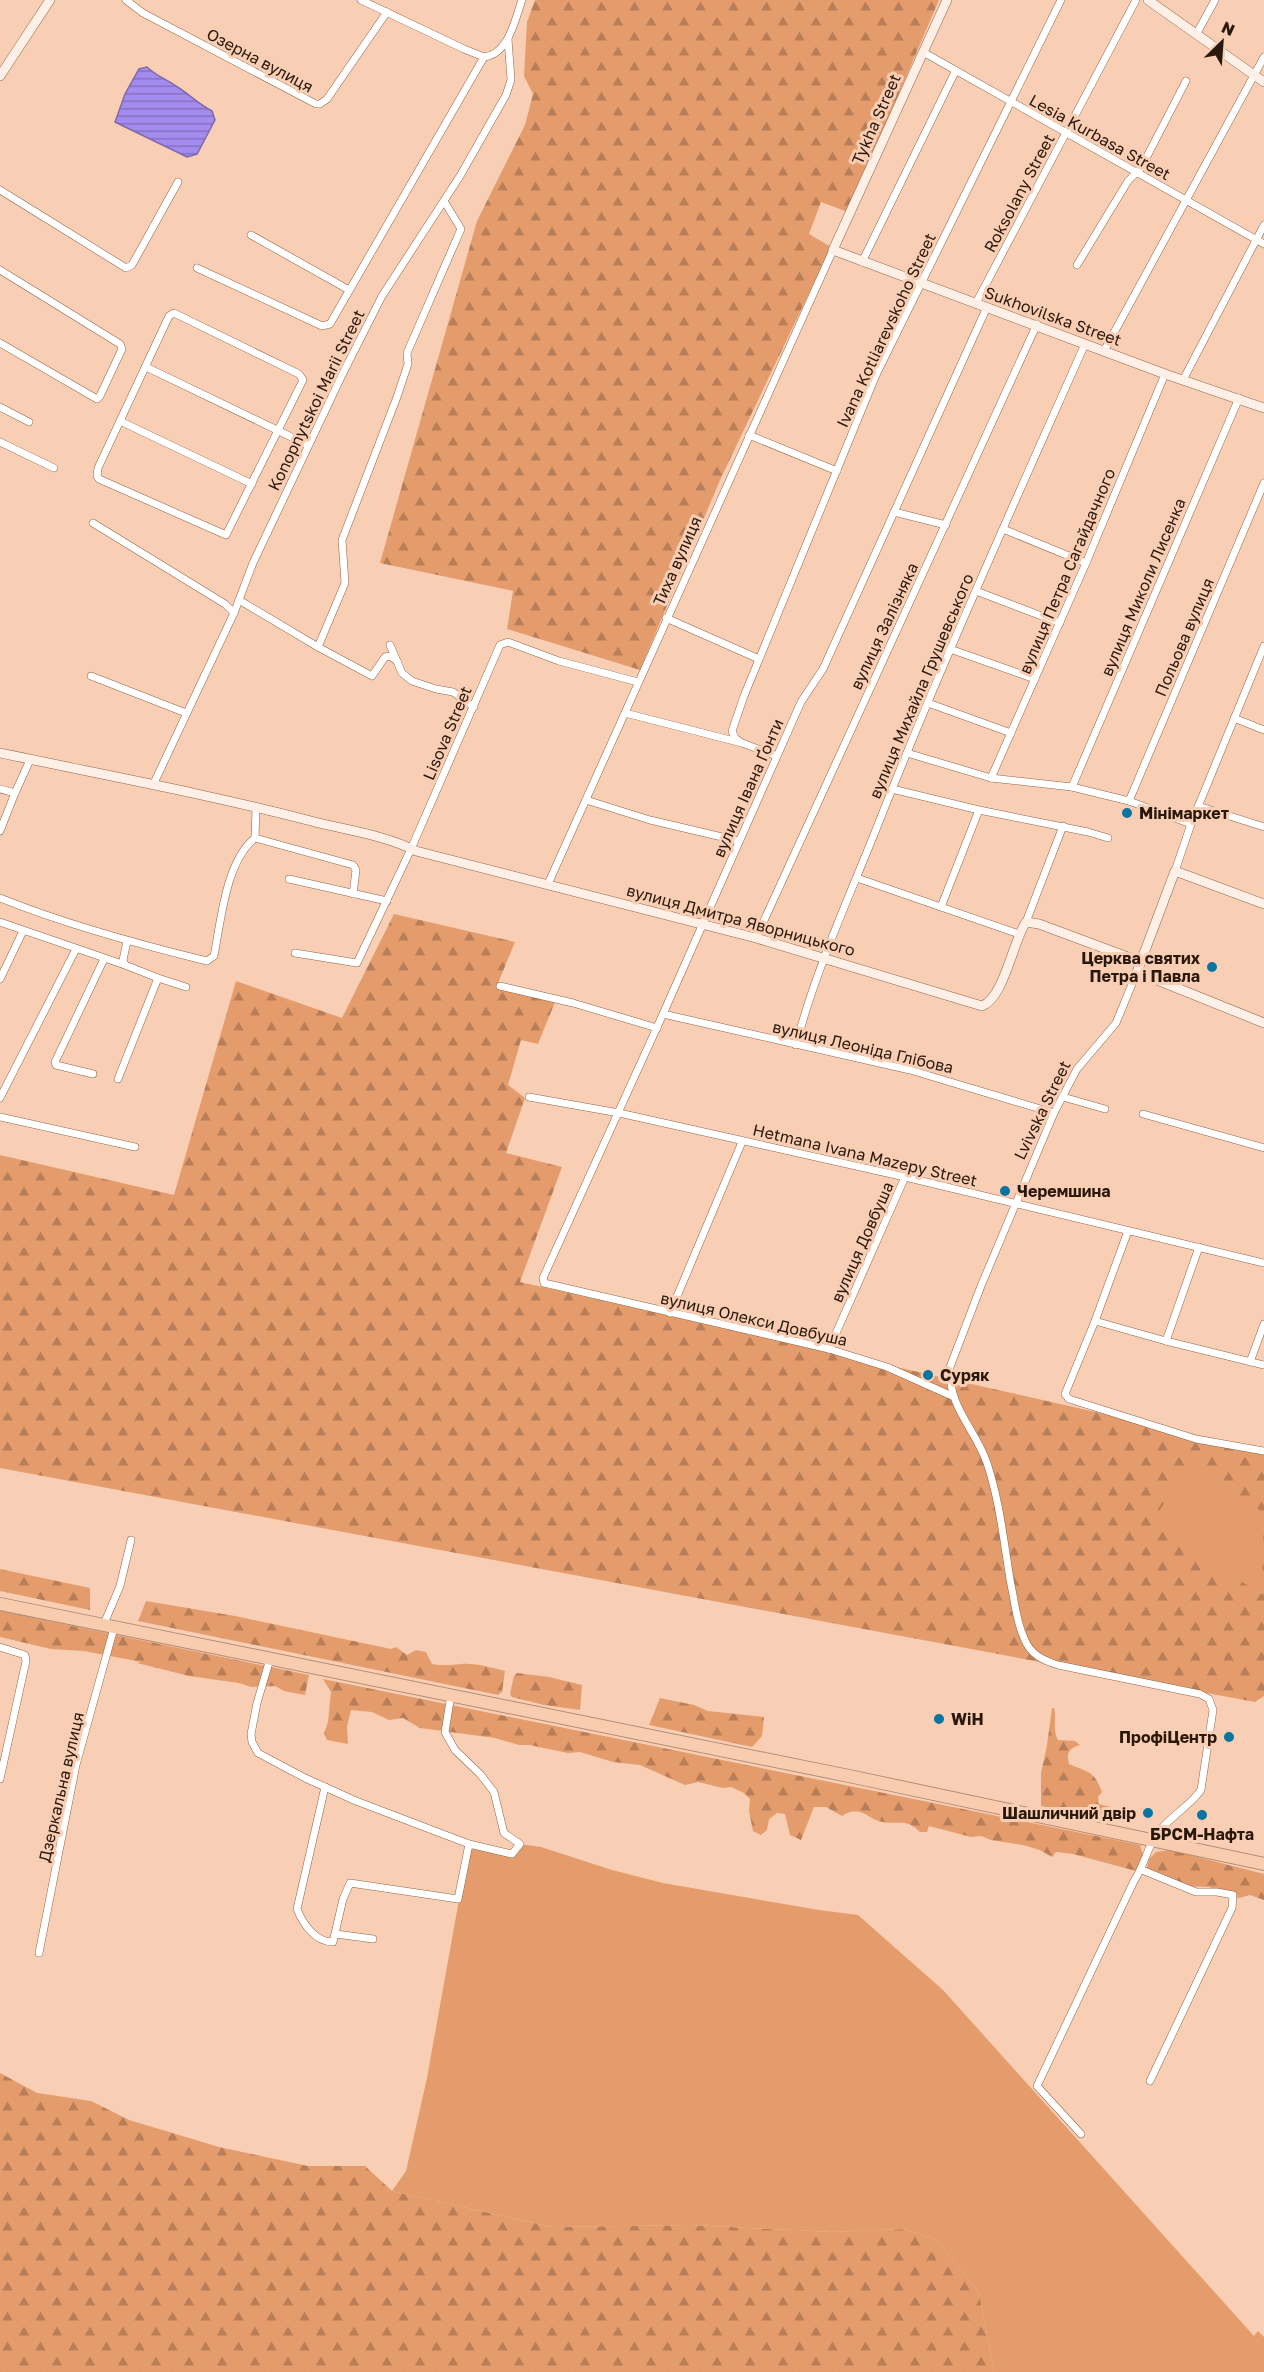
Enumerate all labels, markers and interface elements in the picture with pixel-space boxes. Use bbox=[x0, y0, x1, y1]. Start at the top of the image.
north arrow bbox=[1192, 12, 1252, 72]
text: N bbox=[1219, 17, 1238, 40]
street label: Озерна вулиця bbox=[203, 24, 317, 96]
street label: Tykha Street bbox=[847, 71, 905, 167]
street label: Lesia Kurbasa Street bbox=[1026, 90, 1174, 184]
street label: Roksolany Street bbox=[979, 130, 1059, 256]
street label: Ivana Kotliarevskoho Street bbox=[832, 230, 940, 430]
street label: Sukhovilska Street bbox=[982, 282, 1124, 350]
street label: Konopnytskoi Marii Street bbox=[263, 306, 369, 494]
street label: вулиця Петра Сагайдачного bbox=[1015, 465, 1119, 677]
street label: вулиця Миколи Лисенка bbox=[1096, 495, 1190, 679]
street label: Тиха вулиця bbox=[648, 513, 706, 609]
street label: вулиця Залізняка bbox=[846, 559, 922, 693]
street label: вулиця Михайла Грушевського bbox=[864, 571, 978, 801]
street label: Польова вулиця bbox=[1150, 575, 1218, 699]
street label: Lisova Street bbox=[418, 683, 476, 783]
street label: вулиця Івана Ґонти bbox=[708, 716, 788, 860]
place label: Мінімаркет bbox=[1139, 803, 1229, 823]
marker: Мінімаркет bbox=[1120, 806, 1134, 820]
street label: вулиця Дмитра Яворницького bbox=[624, 880, 858, 960]
place label: Церква святих Петра і Павла bbox=[1081, 948, 1201, 986]
marker: Церква святих Петра і Павла bbox=[1205, 960, 1219, 974]
street label: вулиця Леоніда Глібова bbox=[771, 1016, 955, 1078]
street label: Lvivska Street bbox=[1009, 1057, 1075, 1163]
street label: Hetmana Ivana Mazepy Street bbox=[751, 1119, 979, 1191]
street label: вулиця Довбуша bbox=[826, 1179, 898, 1305]
place label: Черемшина bbox=[1017, 1181, 1110, 1201]
marker: Черемшина bbox=[998, 1184, 1012, 1198]
street label: вулиця Олекси Довбуша bbox=[659, 1288, 849, 1350]
place label: Суряк bbox=[940, 1365, 990, 1385]
marker: Суряк bbox=[921, 1368, 935, 1382]
place label: WiH bbox=[951, 1709, 984, 1729]
street label: Дзеркальна вулиця bbox=[34, 1710, 88, 1864]
marker: WiH bbox=[932, 1712, 946, 1726]
place label: ПрофіЦентр bbox=[1119, 1727, 1217, 1747]
marker: ПрофіЦентр bbox=[1222, 1730, 1236, 1744]
place label: Шашличний двір bbox=[1002, 1803, 1136, 1823]
marker: Шашличний двір bbox=[1141, 1806, 1155, 1820]
marker: БРСМ-Нафта bbox=[1195, 1808, 1209, 1822]
place label: БРСМ-Нафта bbox=[1150, 1824, 1254, 1844]

